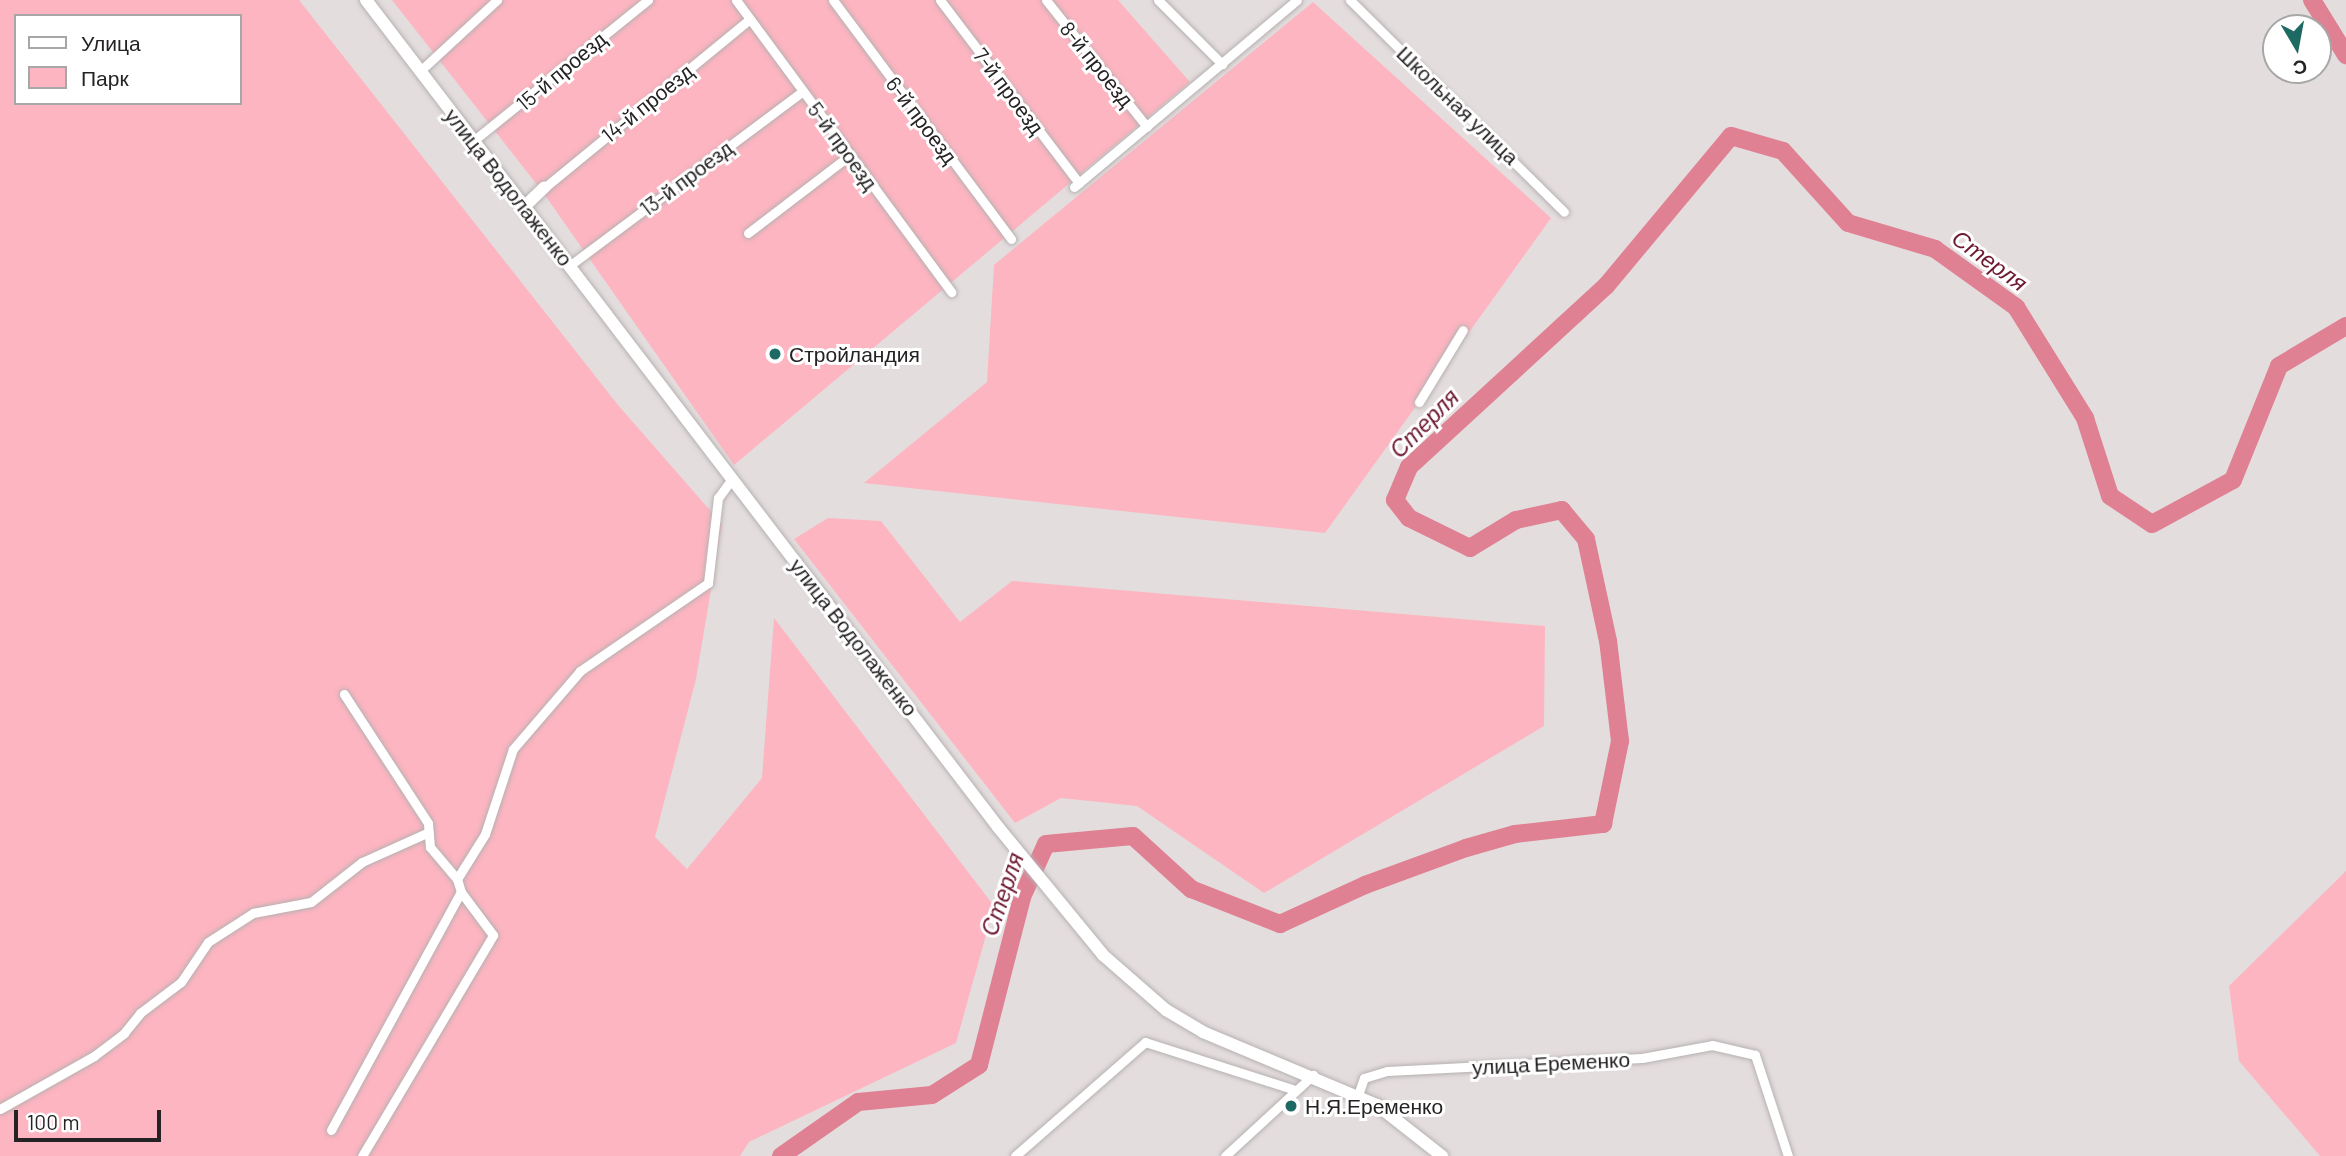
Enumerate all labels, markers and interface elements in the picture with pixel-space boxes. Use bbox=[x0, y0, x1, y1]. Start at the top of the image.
legend bbox=[14, 14, 242, 105]
north arrow bbox=[2262, 14, 2332, 84]
street label: 8-й проезд bbox=[1055, 16, 1139, 112]
street label: 15-й проезд bbox=[511, 26, 611, 116]
text: Улица bbox=[81, 30, 141, 55]
street label: Школьная улица bbox=[1392, 40, 1524, 170]
street label: 7-й проезд bbox=[968, 43, 1050, 139]
text: С bbox=[2292, 56, 2309, 81]
street label: 14-й проезд bbox=[596, 58, 698, 148]
text: Парк bbox=[81, 65, 129, 90]
street label: 6-й проезд bbox=[881, 72, 963, 168]
street label: 5-й проезд bbox=[803, 97, 883, 195]
street label: улица Водолаженко bbox=[440, 103, 578, 271]
street label: 13-й проезд bbox=[635, 135, 737, 221]
water label: Стерля bbox=[1947, 224, 2033, 296]
place label: Стройландия bbox=[789, 341, 920, 367]
marker: Стройландия bbox=[767, 346, 783, 362]
water label: Стерля bbox=[1384, 383, 1464, 463]
street label: улица Водолаженко bbox=[785, 553, 923, 721]
water label: Стерля bbox=[975, 849, 1029, 939]
street label: улица Еременко bbox=[1471, 1046, 1631, 1080]
place label: Н.Я.Еременко bbox=[1305, 1093, 1443, 1119]
scale bar bbox=[18, 1096, 164, 1140]
marker: Н.Я.Еременко bbox=[1283, 1098, 1299, 1114]
text: 100 m bbox=[27, 1109, 80, 1134]

